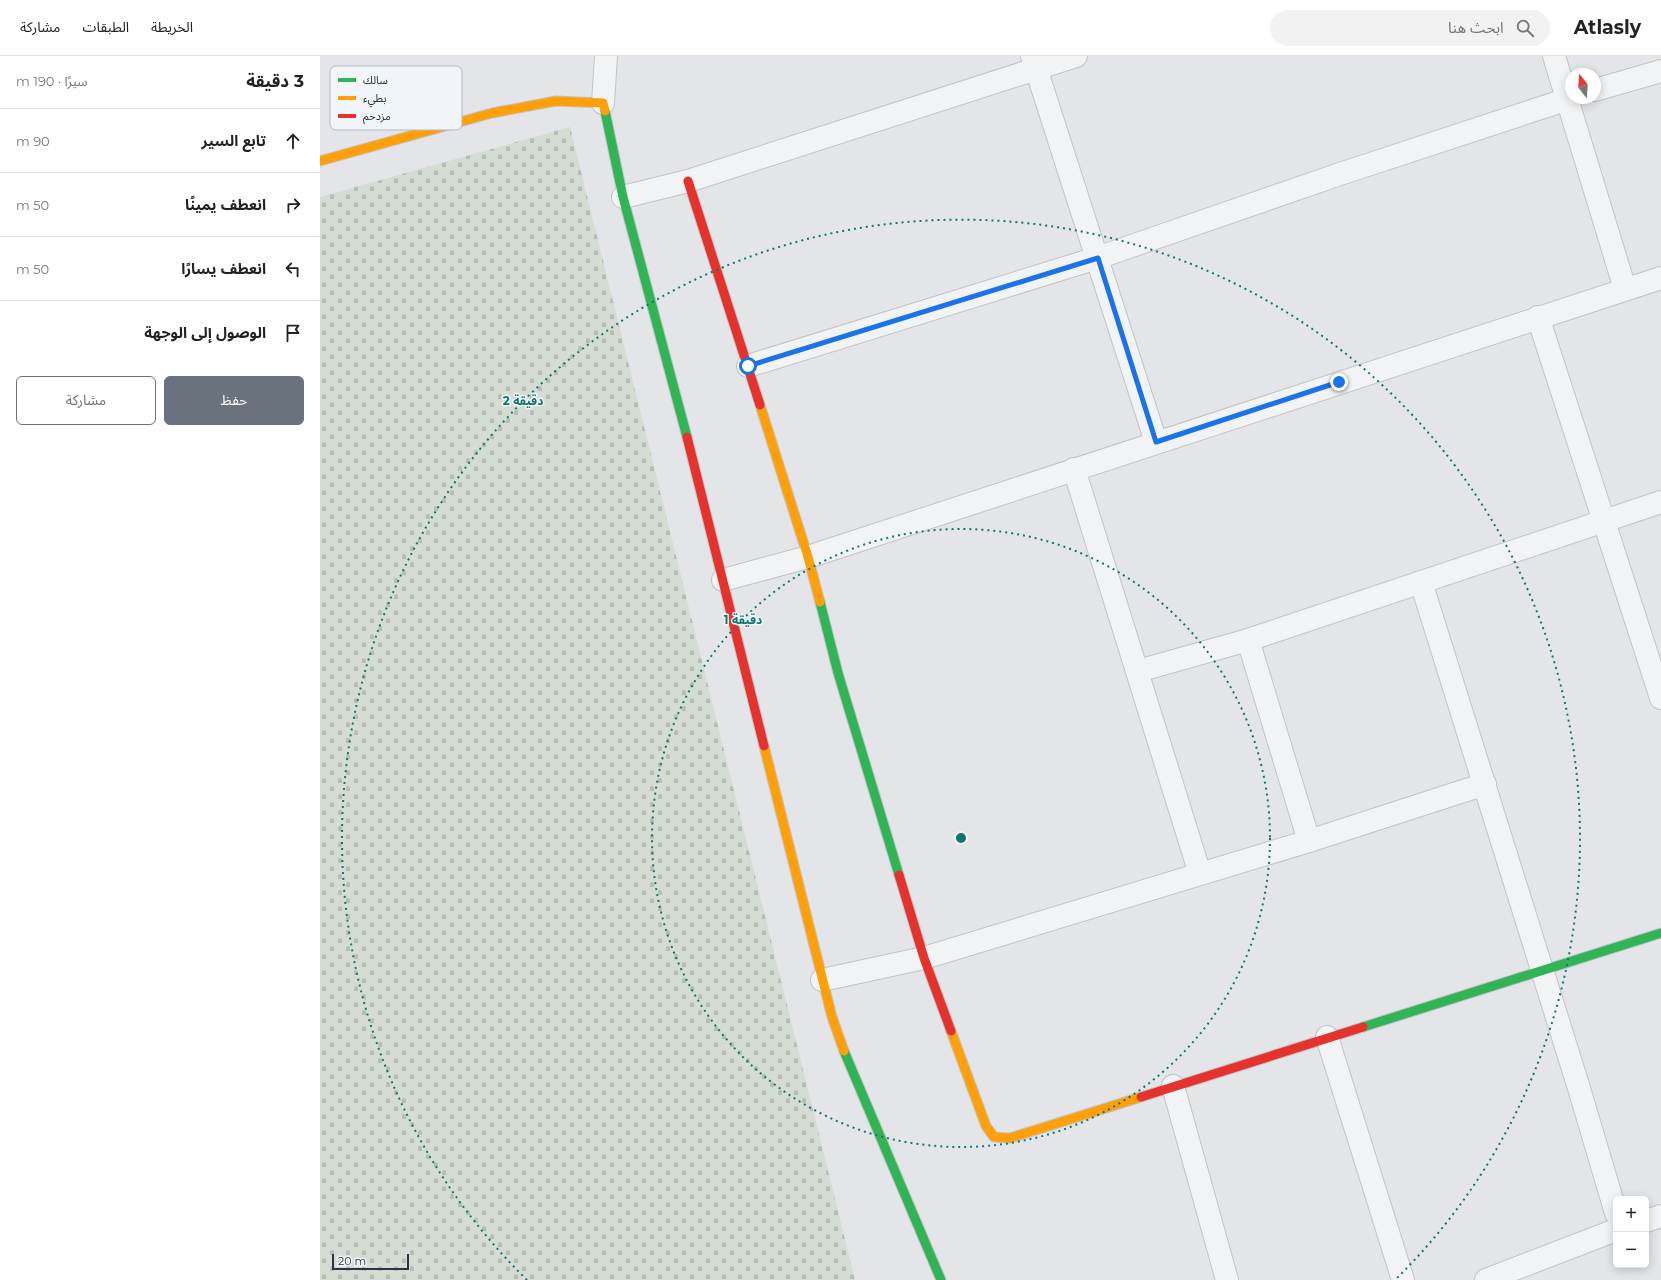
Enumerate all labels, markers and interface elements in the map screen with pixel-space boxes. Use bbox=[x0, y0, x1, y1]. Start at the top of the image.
search box bbox=[1270, 10, 1550, 46]
text: Atlasly bbox=[1574, 16, 1641, 39]
icon: search bbox=[1514, 17, 1536, 39]
text: مشاركة bbox=[20, 18, 60, 36]
text: الطبقات bbox=[82, 18, 129, 36]
text: الخريطة bbox=[151, 18, 193, 36]
text: ابحث هنا bbox=[1448, 18, 1504, 37]
legend bbox=[330, 66, 462, 130]
north arrow bbox=[1565, 68, 1601, 104]
text: 3 دقيقة bbox=[246, 71, 304, 91]
text: سيرًا · 190 m bbox=[16, 73, 87, 89]
text: سالك bbox=[363, 73, 388, 87]
text: بطيء bbox=[363, 91, 386, 108]
text: مزدحم bbox=[363, 109, 391, 125]
icon: ahead bbox=[282, 130, 304, 152]
text: تابع السير bbox=[202, 131, 266, 150]
text: 90 m bbox=[16, 133, 50, 149]
icon: right bbox=[282, 194, 304, 216]
text: انعطف يمينًا bbox=[185, 195, 266, 214]
text: 50 m bbox=[16, 197, 49, 213]
icon: left bbox=[282, 258, 304, 280]
text: انعطف يسارًا bbox=[181, 259, 266, 278]
text: 50 m bbox=[16, 261, 49, 277]
icon: arrive bbox=[282, 322, 304, 344]
text: الوصول إلى الوجهة bbox=[144, 323, 266, 342]
route start bbox=[739, 357, 757, 375]
route end bbox=[1330, 373, 1348, 391]
button: مشاركة bbox=[16, 376, 156, 425]
button: حفظ bbox=[164, 376, 304, 425]
text: 2 دقيقة bbox=[503, 393, 543, 408]
text: 1 دقيقة bbox=[724, 612, 762, 627]
centre of rings bbox=[954, 831, 968, 845]
map controls bbox=[1613, 1196, 1649, 1268]
button: + bbox=[1613, 1196, 1649, 1232]
button: − bbox=[1613, 1232, 1649, 1268]
scale bar bbox=[332, 1252, 409, 1271]
text: 20 m bbox=[338, 1254, 366, 1268]

